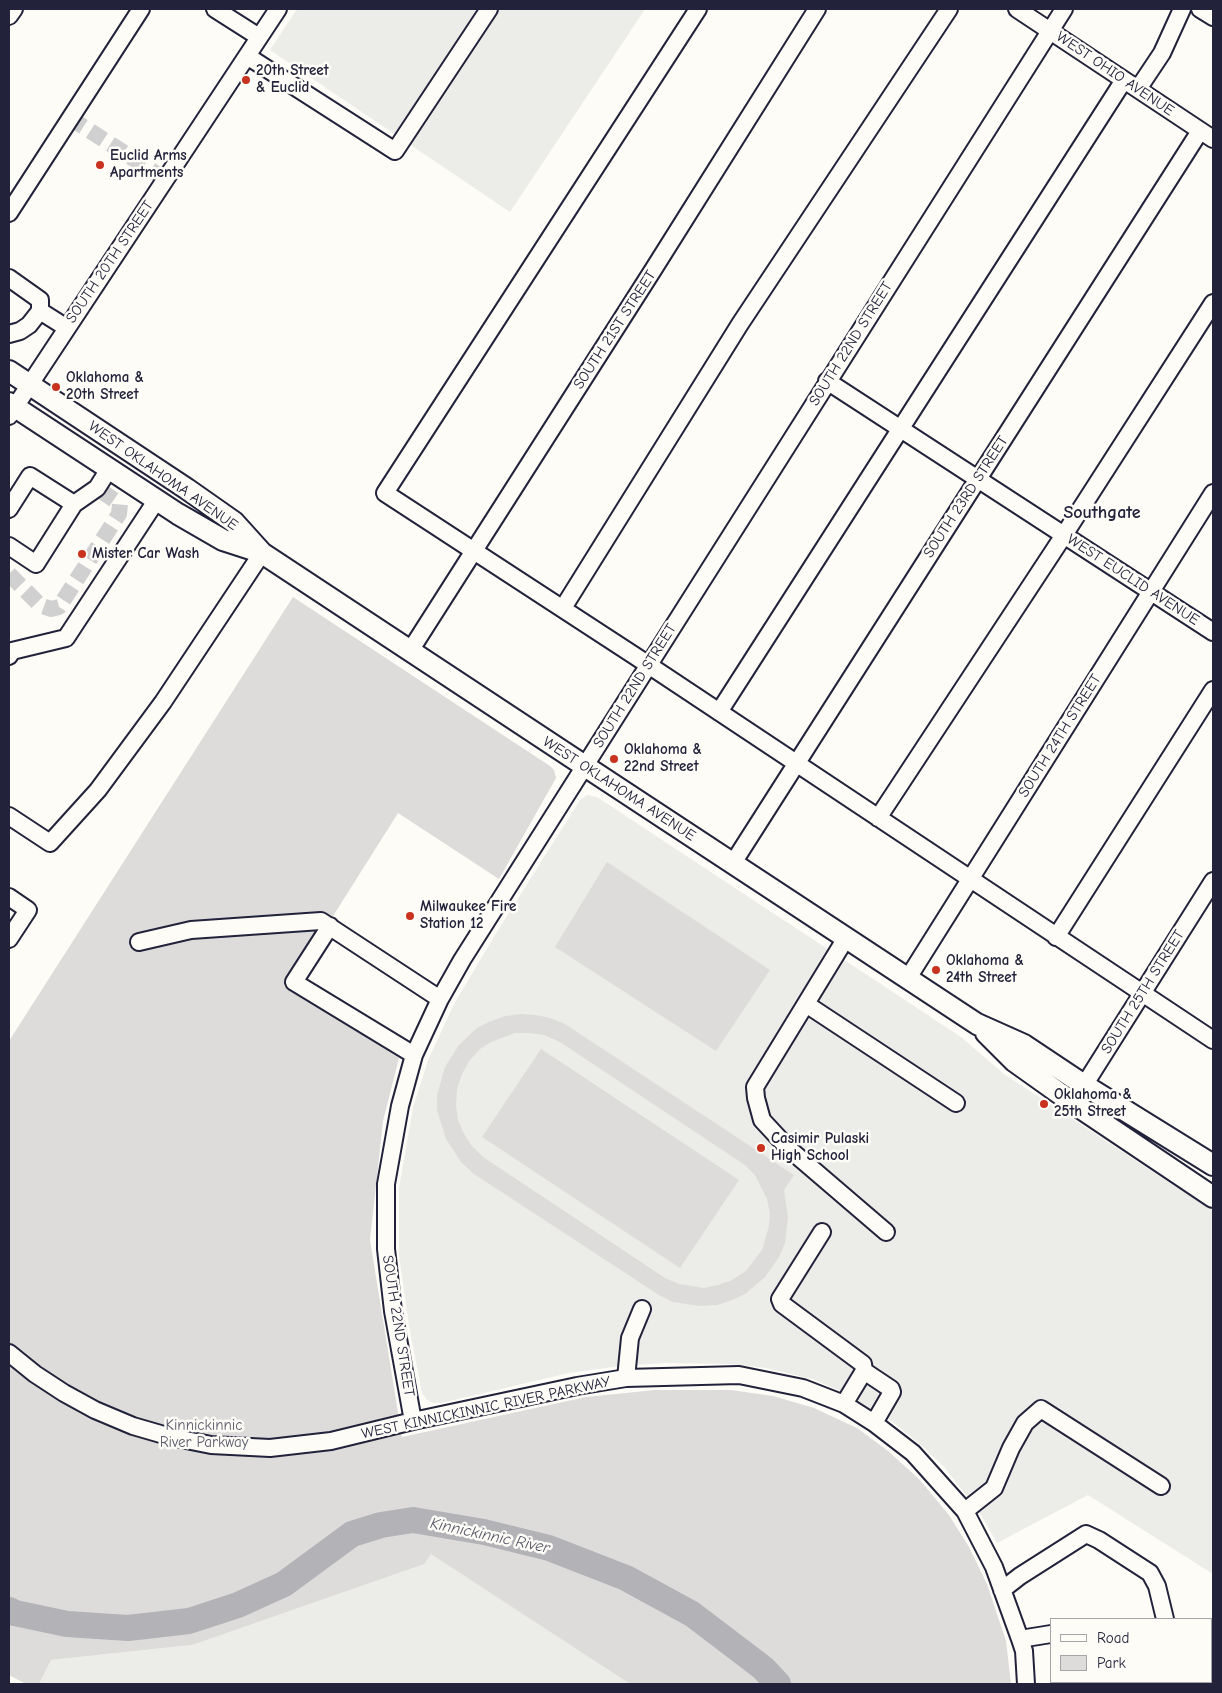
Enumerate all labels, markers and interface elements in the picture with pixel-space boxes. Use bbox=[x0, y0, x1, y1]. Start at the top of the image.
street label: WEST OHIO AVENUE bbox=[1053, 28, 1177, 120]
place label: 20th Street & Euclid bbox=[256, 62, 329, 97]
marker: 20th Street & Euclid bbox=[240, 74, 252, 86]
place label: Euclid Arms Apartments bbox=[110, 147, 187, 182]
marker: Euclid Arms Apartments bbox=[94, 159, 106, 171]
street label: SOUTH 20TH STREET bbox=[62, 197, 158, 327]
street label: SOUTH 21ST STREET bbox=[570, 267, 660, 393]
street label: SOUTH 22ND STREET bbox=[805, 279, 897, 409]
place label: Oklahoma & 20th Street bbox=[66, 369, 144, 404]
marker: Oklahoma & 20th Street bbox=[50, 381, 62, 393]
street label: WEST OKLAHOMA AVENUE bbox=[85, 417, 241, 535]
street label: SOUTH 23RD STREET bbox=[920, 433, 1012, 561]
district label: Southgate bbox=[1063, 502, 1141, 524]
street label: WEST EUCLID AVENUE bbox=[1063, 531, 1203, 629]
place label: Mister Car Wash bbox=[92, 545, 199, 563]
marker: Mister Car Wash bbox=[76, 548, 88, 560]
street label: SOUTH 22ND STREET bbox=[589, 621, 681, 751]
street label: SOUTH 24TH STREET bbox=[1015, 671, 1105, 801]
street label: WEST OKLAHOMA AVENUE bbox=[539, 733, 699, 845]
place label: Oklahoma & 22nd Street bbox=[624, 741, 702, 776]
marker: Oklahoma & 22nd Street bbox=[608, 753, 620, 765]
place label: Milwaukee Fire Station 12 bbox=[420, 898, 516, 933]
marker: Milwaukee Fire Station 12 bbox=[404, 910, 416, 922]
street label: SOUTH 25TH STREET bbox=[1098, 927, 1188, 1057]
place label: Oklahoma & 24th Street bbox=[946, 952, 1024, 987]
marker: Oklahoma & 24th Street bbox=[930, 964, 942, 976]
place label: Oklahoma & 25th Street bbox=[1054, 1086, 1132, 1121]
marker: Oklahoma & 25th Street bbox=[1038, 1098, 1050, 1110]
place label: Casimir Pulaski High School bbox=[771, 1130, 869, 1165]
marker: Casimir Pulaski High School bbox=[755, 1142, 767, 1154]
street label: SOUTH 22ND STREET bbox=[378, 1254, 418, 1398]
street label: WEST KINNICKINNIC RIVER PARKWAY bbox=[360, 1373, 612, 1443]
park label: Kinnickinnic River Parkway bbox=[160, 1417, 248, 1452]
water label: Kinnickinnic River bbox=[428, 1514, 552, 1558]
legend bbox=[1050, 1618, 1212, 1683]
text: Road bbox=[1097, 1629, 1129, 1647]
text: Park bbox=[1097, 1654, 1126, 1672]

